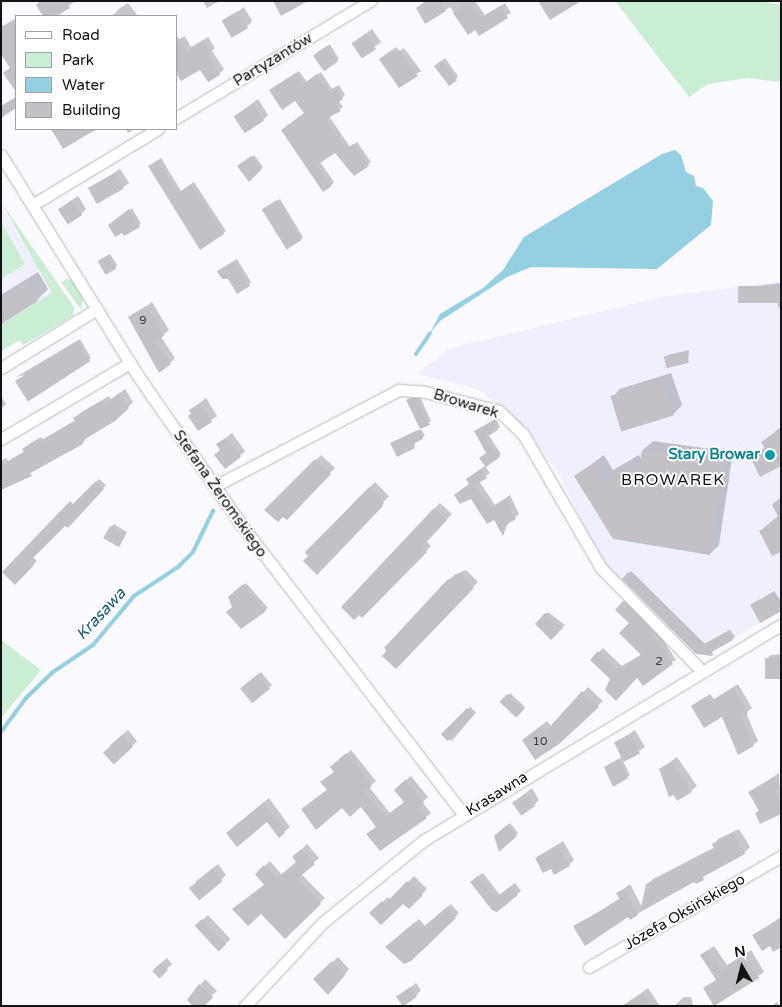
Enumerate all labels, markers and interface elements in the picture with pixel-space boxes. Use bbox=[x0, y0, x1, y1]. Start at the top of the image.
legend bbox=[15, 15, 178, 130]
text: Road bbox=[62, 26, 100, 44]
street label: Partyzantów bbox=[230, 29, 316, 91]
text: Park bbox=[62, 51, 94, 69]
text: Water bbox=[62, 76, 105, 94]
text: Building bbox=[62, 101, 121, 119]
house number: 9 bbox=[139, 314, 147, 328]
street label: Browarek bbox=[431, 386, 501, 422]
street label: Stefana Żeromskiego bbox=[169, 427, 271, 561]
place label: Stary Browar bbox=[668, 446, 760, 464]
marker: Stary Browar bbox=[764, 449, 776, 461]
district label: BROWAREK bbox=[620, 470, 726, 490]
water label: Krasawa bbox=[72, 584, 130, 644]
house number: 2 bbox=[655, 655, 663, 669]
house number: 10 bbox=[532, 735, 548, 749]
street label: Krasawna bbox=[463, 768, 531, 820]
street label: Józefa Oksińskiego bbox=[621, 870, 749, 954]
north arrow bbox=[717, 942, 767, 992]
text: N bbox=[733, 942, 747, 961]

